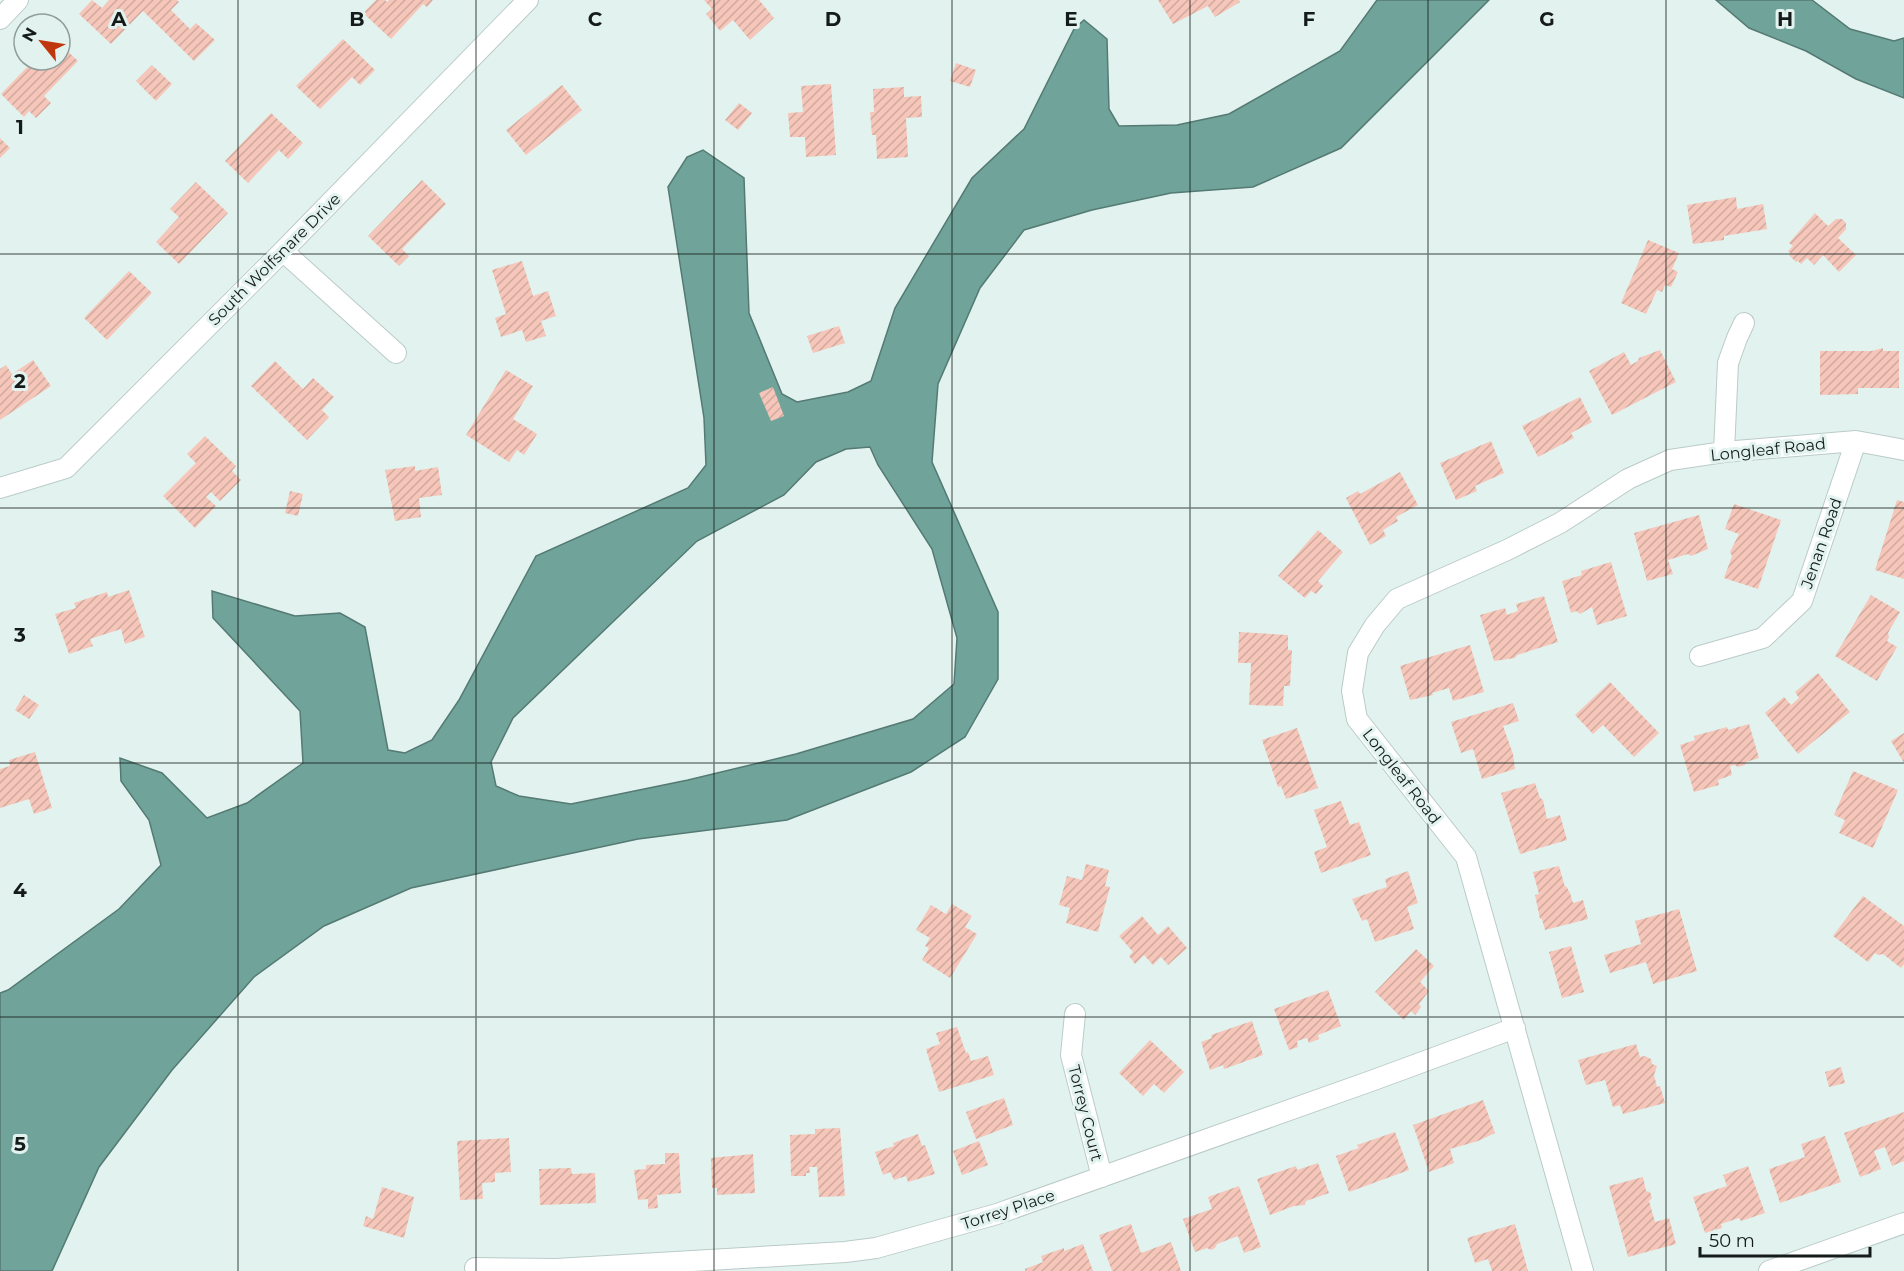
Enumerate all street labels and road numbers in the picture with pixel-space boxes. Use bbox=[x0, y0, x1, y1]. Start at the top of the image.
street label: South Wolfsnare Drive bbox=[204, 189, 344, 329]
street label: Longleaf Road bbox=[1710, 434, 1827, 465]
street label: Jenan Road bbox=[1797, 495, 1846, 592]
street label: Longleaf Road bbox=[1358, 725, 1445, 828]
street label: Torrey Court bbox=[1064, 1063, 1107, 1164]
street label: Torrey Place bbox=[959, 1185, 1057, 1234]

